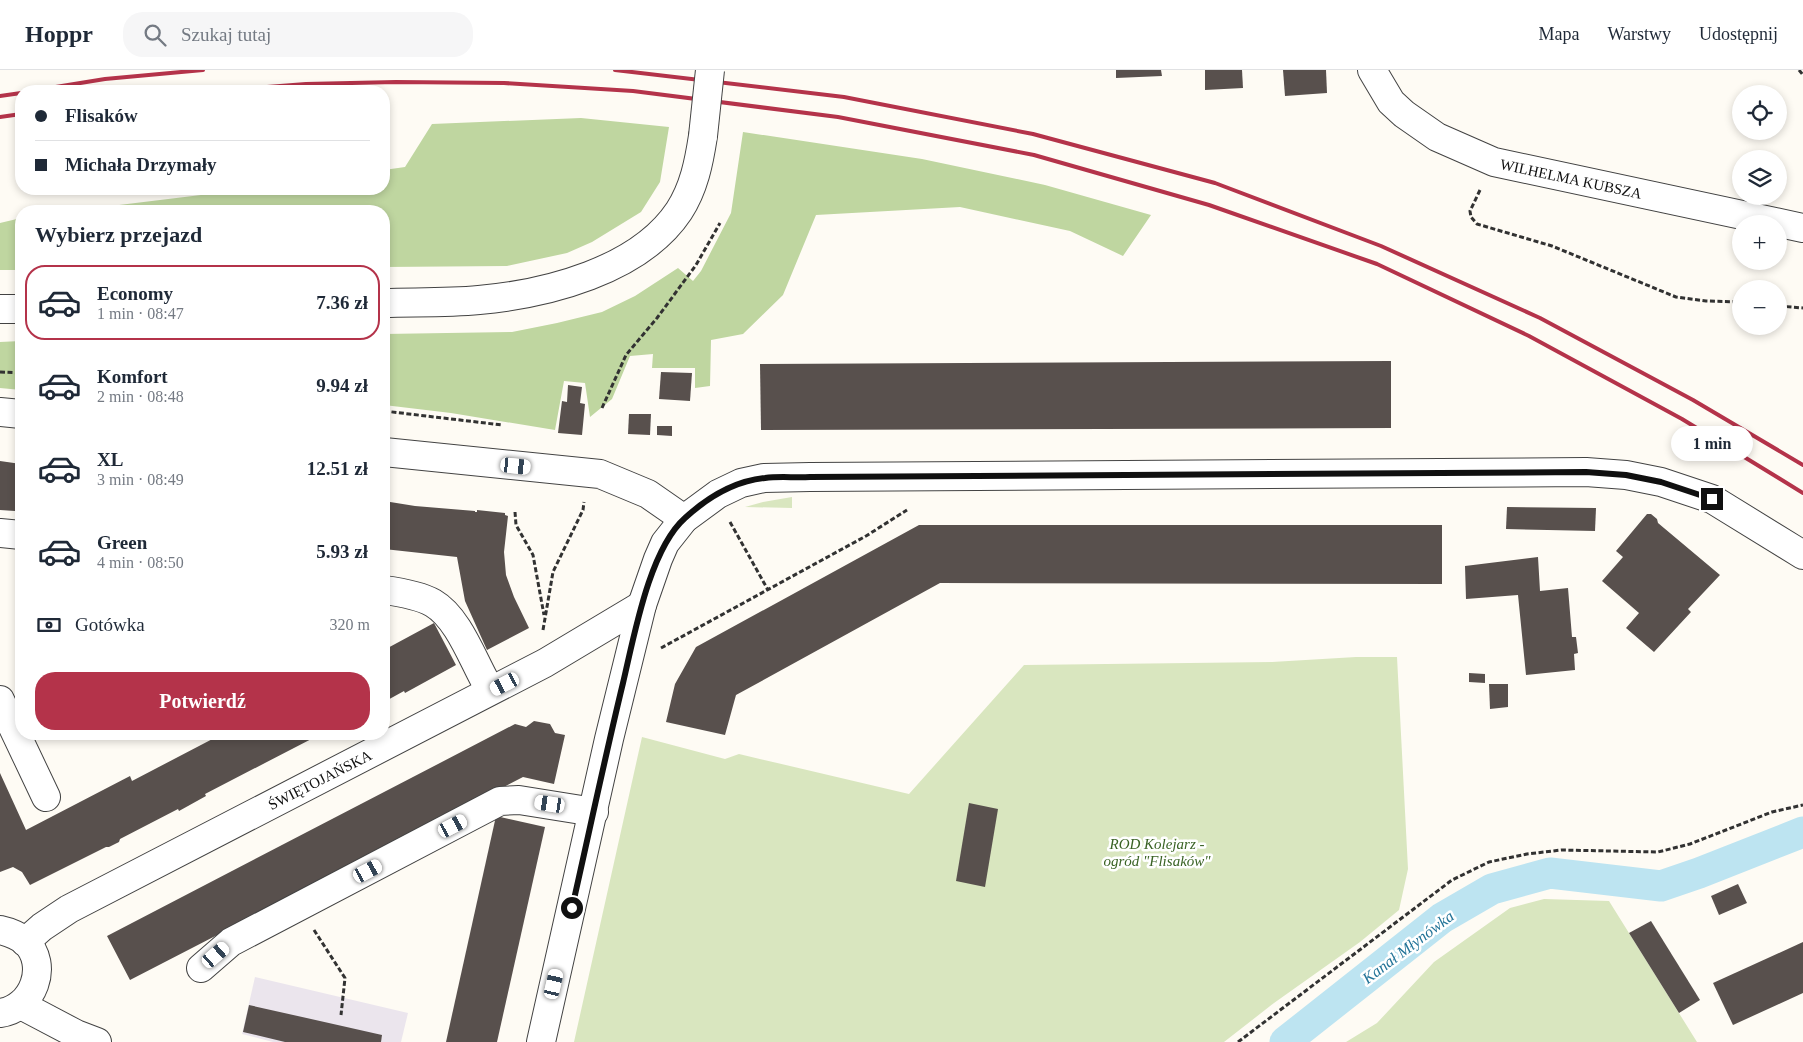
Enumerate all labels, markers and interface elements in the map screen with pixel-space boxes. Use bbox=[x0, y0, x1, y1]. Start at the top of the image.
search box bbox=[123, 12, 473, 57]
text: Hoppr bbox=[25, 21, 93, 47]
icon: search bbox=[141, 21, 169, 49]
text: Szukaj tutaj bbox=[181, 24, 271, 45]
text: Mapa bbox=[1538, 24, 1579, 44]
text: Warstwy bbox=[1607, 24, 1671, 44]
text: Udostępnij bbox=[1699, 24, 1778, 44]
map controls bbox=[1732, 85, 1787, 335]
button: locate bbox=[1732, 85, 1787, 140]
text: Flisaków bbox=[65, 105, 138, 126]
button: layers bbox=[1732, 150, 1787, 205]
text: Michała Drzymały bbox=[65, 154, 216, 175]
street label: WILHELMA KUBSZA bbox=[1499, 156, 1644, 202]
button: + bbox=[1732, 215, 1787, 270]
text: Wybierz przejazd bbox=[35, 222, 202, 247]
icon: car bbox=[37, 280, 82, 325]
button: − bbox=[1732, 280, 1787, 335]
text: Economy bbox=[97, 283, 173, 304]
text: 7.36 zł bbox=[316, 292, 368, 313]
text: 1 min · 08:47 bbox=[97, 305, 184, 322]
icon: car bbox=[37, 363, 82, 408]
text: Komfort bbox=[97, 366, 168, 387]
text: 9.94 zł bbox=[316, 375, 368, 396]
text: 2 min · 08:48 bbox=[97, 388, 184, 405]
callout: 1 min bbox=[1671, 426, 1753, 462]
text: 1 min bbox=[1693, 435, 1731, 452]
icon: car bbox=[37, 446, 82, 491]
text: XL bbox=[97, 449, 123, 470]
car bbox=[500, 457, 531, 475]
text: 12.51 zł bbox=[307, 458, 368, 479]
text: 3 min · 08:49 bbox=[97, 471, 184, 488]
route end bbox=[1701, 488, 1723, 510]
icon: car bbox=[37, 529, 82, 574]
text: Green bbox=[97, 532, 147, 553]
text: 5.93 zł bbox=[316, 541, 368, 562]
text: 4 min · 08:50 bbox=[97, 554, 184, 571]
icon: cash bbox=[35, 611, 63, 639]
text: Gotówka bbox=[75, 614, 145, 635]
text: 320 m bbox=[330, 616, 370, 633]
car bbox=[488, 671, 521, 697]
button: Potwierdź bbox=[35, 672, 370, 730]
street label: ŚWIĘTOJAŃSKA bbox=[266, 747, 375, 813]
car bbox=[534, 794, 565, 814]
car bbox=[436, 812, 469, 840]
park label: ROD Kolejarz - ogród "Flisaków" bbox=[1103, 836, 1211, 869]
car bbox=[351, 857, 384, 885]
route start bbox=[561, 897, 583, 919]
water label: Kanał Młynówka bbox=[1358, 907, 1458, 988]
car bbox=[199, 939, 232, 971]
car bbox=[543, 968, 564, 1000]

